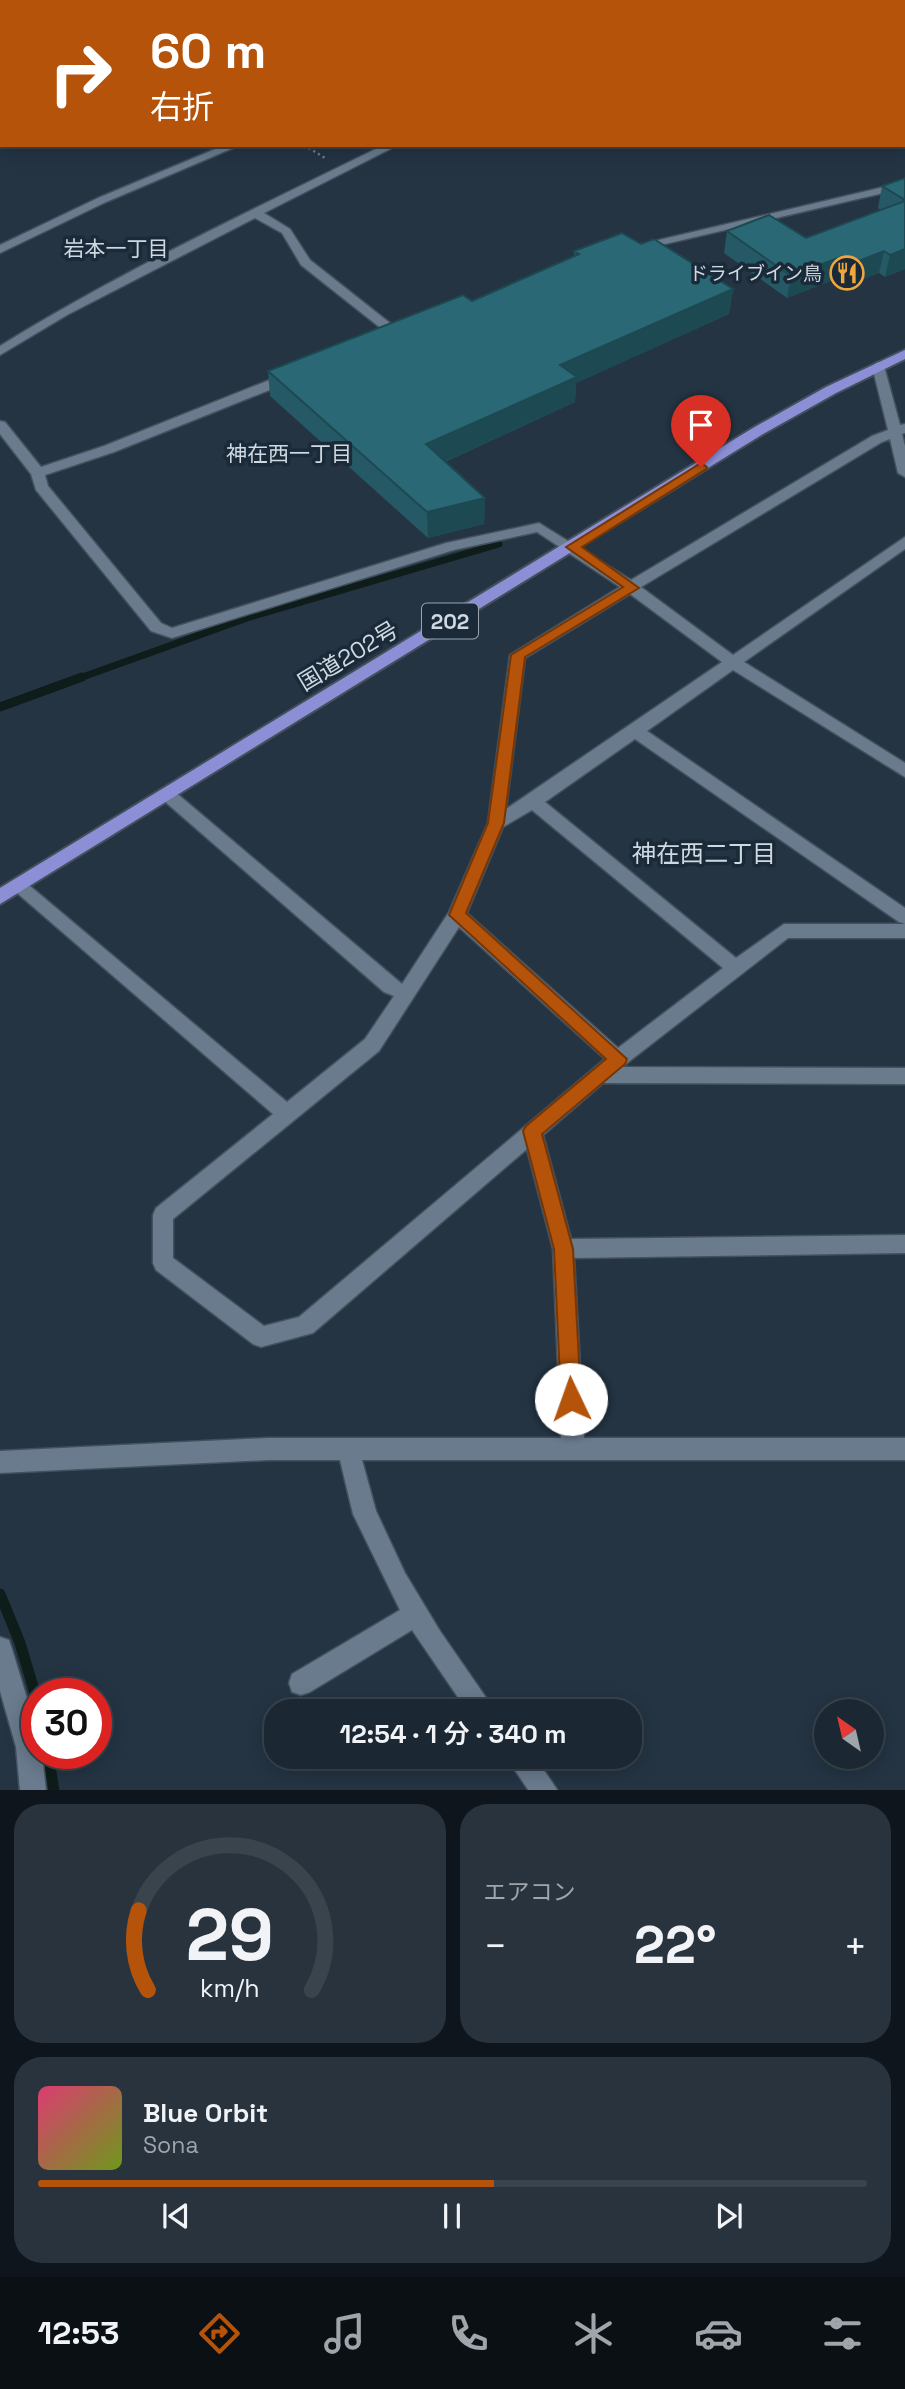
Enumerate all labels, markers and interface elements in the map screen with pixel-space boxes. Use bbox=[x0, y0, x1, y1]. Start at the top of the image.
text: 60 m bbox=[150, 20, 266, 82]
icon: right bbox=[35, 28, 126, 119]
text: 右折 bbox=[150, 87, 214, 127]
district label: 岩本一丁目 bbox=[64, 235, 169, 262]
restaurant icon: ドライブイン鳥 bbox=[828, 254, 866, 292]
place label: ドライブイン鳥 bbox=[689, 261, 822, 286]
pin bbox=[671, 395, 731, 467]
icon: arrive bbox=[682, 406, 720, 444]
district label: 神在西一丁目 bbox=[226, 440, 352, 467]
road number: 202 bbox=[422, 604, 478, 638]
street label: 国道202号 bbox=[292, 614, 404, 698]
district label: 神在西二丁目 bbox=[632, 838, 776, 869]
position arrow bbox=[534, 1362, 608, 1436]
speed limit sign: 30 bbox=[21, 1678, 112, 1769]
north arrow bbox=[814, 1699, 884, 1769]
map controls bbox=[814, 1699, 884, 1769]
text: 12:54 · 1 分 · 340 m bbox=[339, 1717, 567, 1751]
text: エアコン bbox=[484, 1877, 576, 1907]
text: 29 bbox=[186, 1888, 274, 1981]
text: 22° bbox=[634, 1912, 716, 1978]
text: − bbox=[484, 1922, 507, 1970]
text: + bbox=[843, 1922, 867, 1970]
text: km/h bbox=[200, 1971, 260, 2003]
text: Blue Orbit bbox=[143, 2096, 268, 2130]
text: Sona bbox=[143, 2130, 199, 2160]
icon: previous bbox=[157, 2197, 195, 2235]
icon: pause bbox=[433, 2197, 471, 2235]
icon: next bbox=[710, 2197, 748, 2235]
icon: directions bbox=[195, 2309, 244, 2358]
icon: music bbox=[320, 2309, 369, 2358]
icon: phone bbox=[444, 2309, 493, 2358]
icon: climate bbox=[569, 2309, 618, 2358]
icon: car bbox=[694, 2309, 743, 2358]
icon: filters bbox=[818, 2309, 867, 2358]
text: 12:53 bbox=[38, 2313, 119, 2353]

